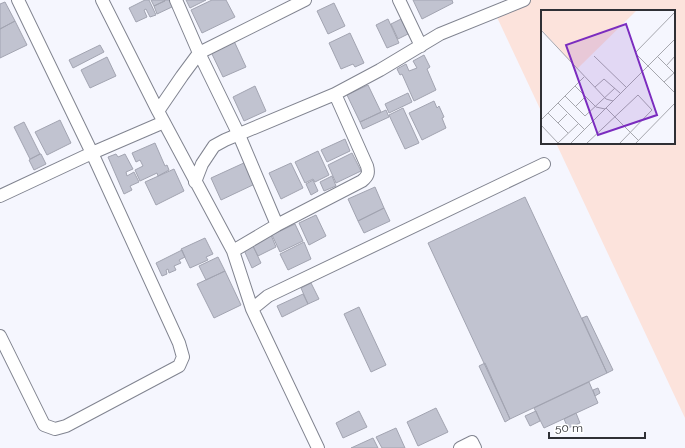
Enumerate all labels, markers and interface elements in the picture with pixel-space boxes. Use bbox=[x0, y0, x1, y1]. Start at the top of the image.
inset map bbox=[541, 10, 675, 144]
scale bar bbox=[549, 414, 645, 440]
text: 50 m bbox=[555, 421, 583, 435]

